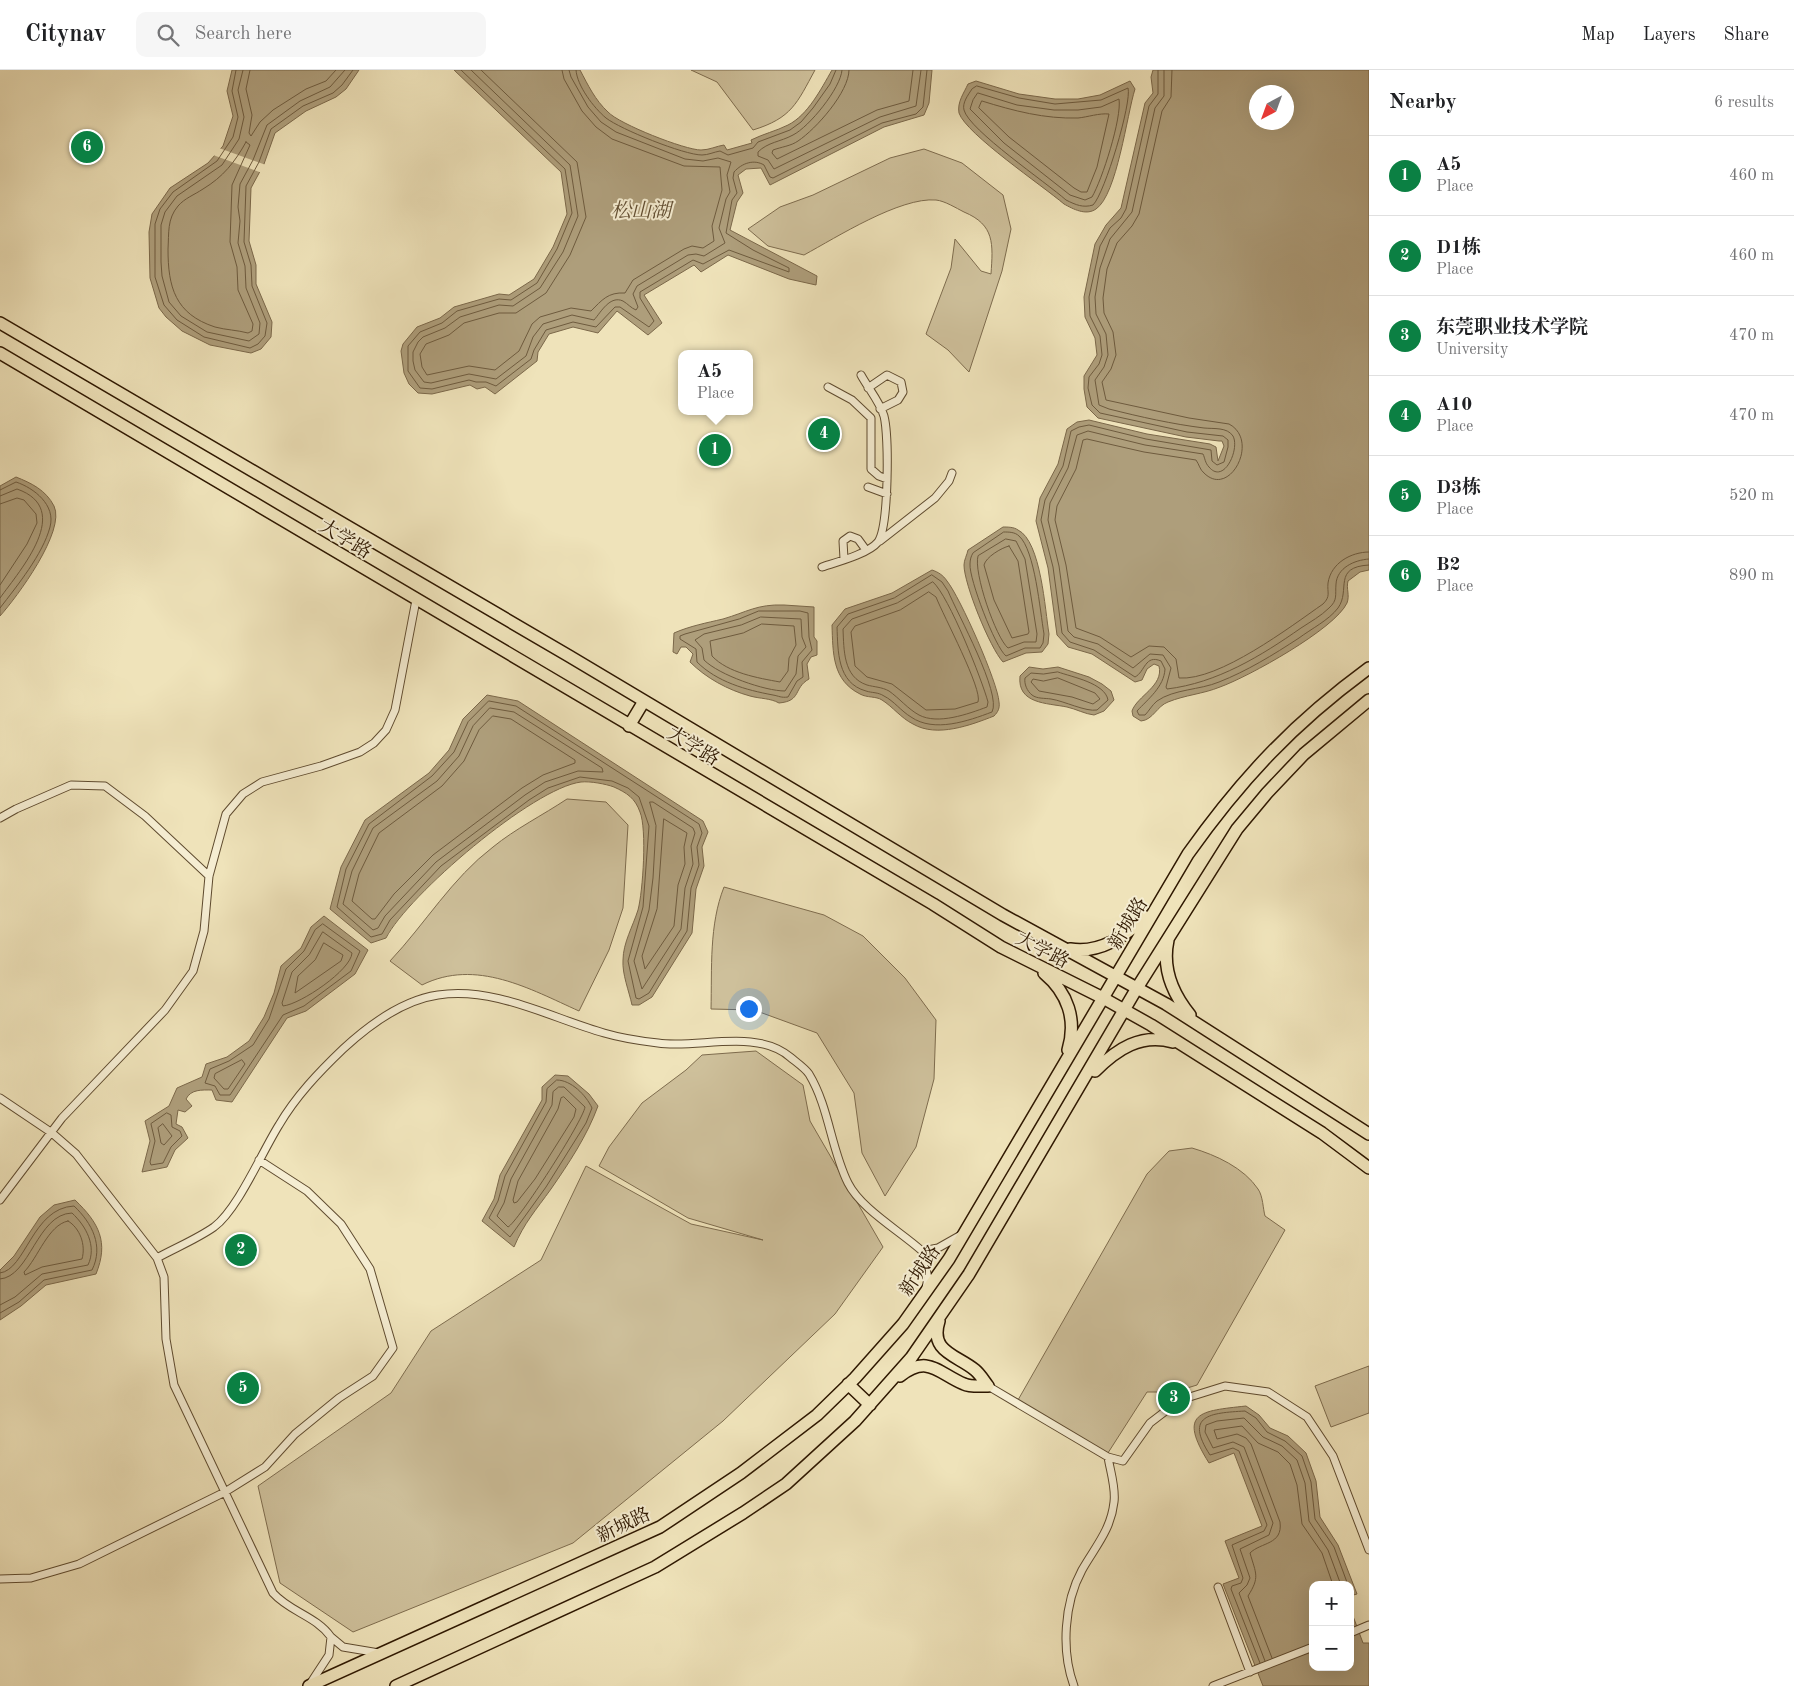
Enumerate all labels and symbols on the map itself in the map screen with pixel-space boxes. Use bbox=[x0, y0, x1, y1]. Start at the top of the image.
north arrow bbox=[1249, 85, 1294, 130]
pin: 6 bbox=[71, 128, 103, 166]
water label: 松山湖 bbox=[611, 200, 674, 222]
pin: 4 bbox=[808, 415, 840, 453]
pin: 1 bbox=[699, 431, 731, 469]
street label: 大学路 bbox=[315, 515, 376, 563]
street label: 大学路 bbox=[663, 722, 724, 770]
street label: 新城路 bbox=[1105, 894, 1152, 954]
street label: 大学路 bbox=[1012, 927, 1073, 973]
your location bbox=[736, 996, 762, 1022]
pin: 2 bbox=[225, 1231, 257, 1269]
street label: 新城路 bbox=[896, 1241, 945, 1300]
pin: 5 bbox=[227, 1369, 259, 1407]
pin: 3 bbox=[1158, 1379, 1190, 1417]
street label: 新城路 bbox=[593, 1504, 654, 1547]

